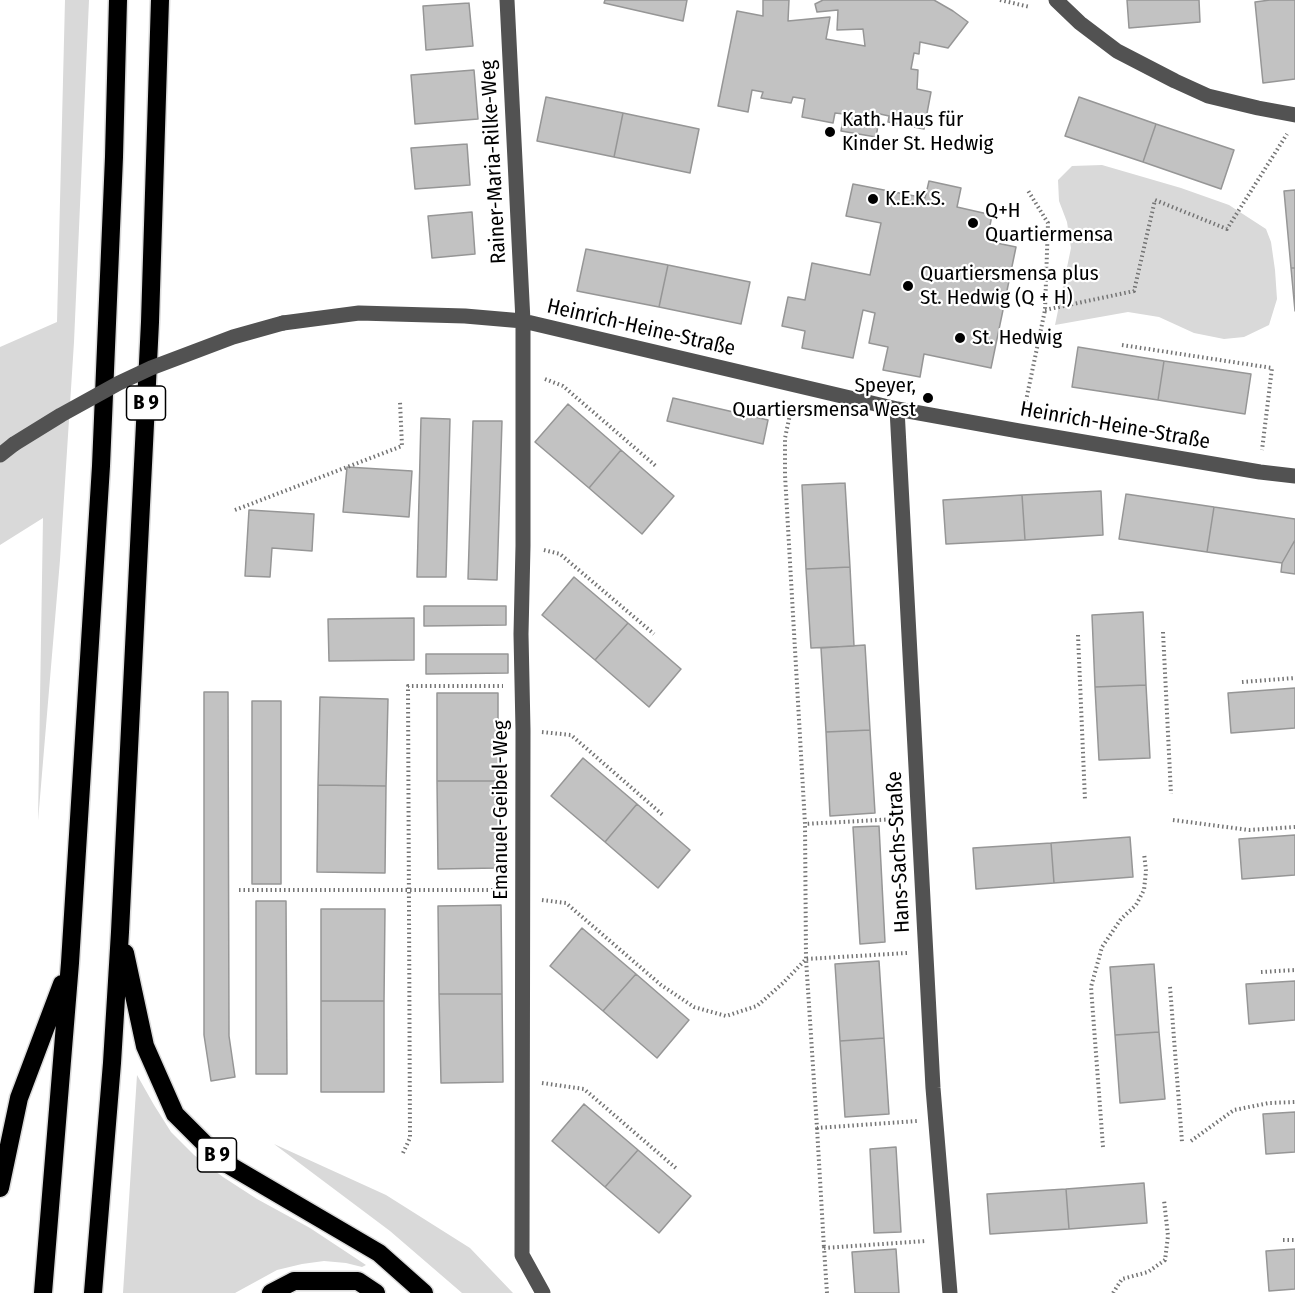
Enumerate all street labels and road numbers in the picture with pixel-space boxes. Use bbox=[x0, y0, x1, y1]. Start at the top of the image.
street label: Rainer-Maria-Rilke-Weg bbox=[476, 59, 512, 265]
street label: Heinrich-Heine-Straße bbox=[544, 294, 738, 362]
road number: B 9 bbox=[126, 386, 166, 420]
street label: Heinrich-Heine-Straße bbox=[1018, 397, 1212, 455]
street label: Emanuel-Geibel-Weg bbox=[488, 720, 514, 900]
street label: Hans-Sachs-Straße bbox=[882, 770, 916, 934]
road number: B 9 bbox=[198, 1138, 236, 1172]

